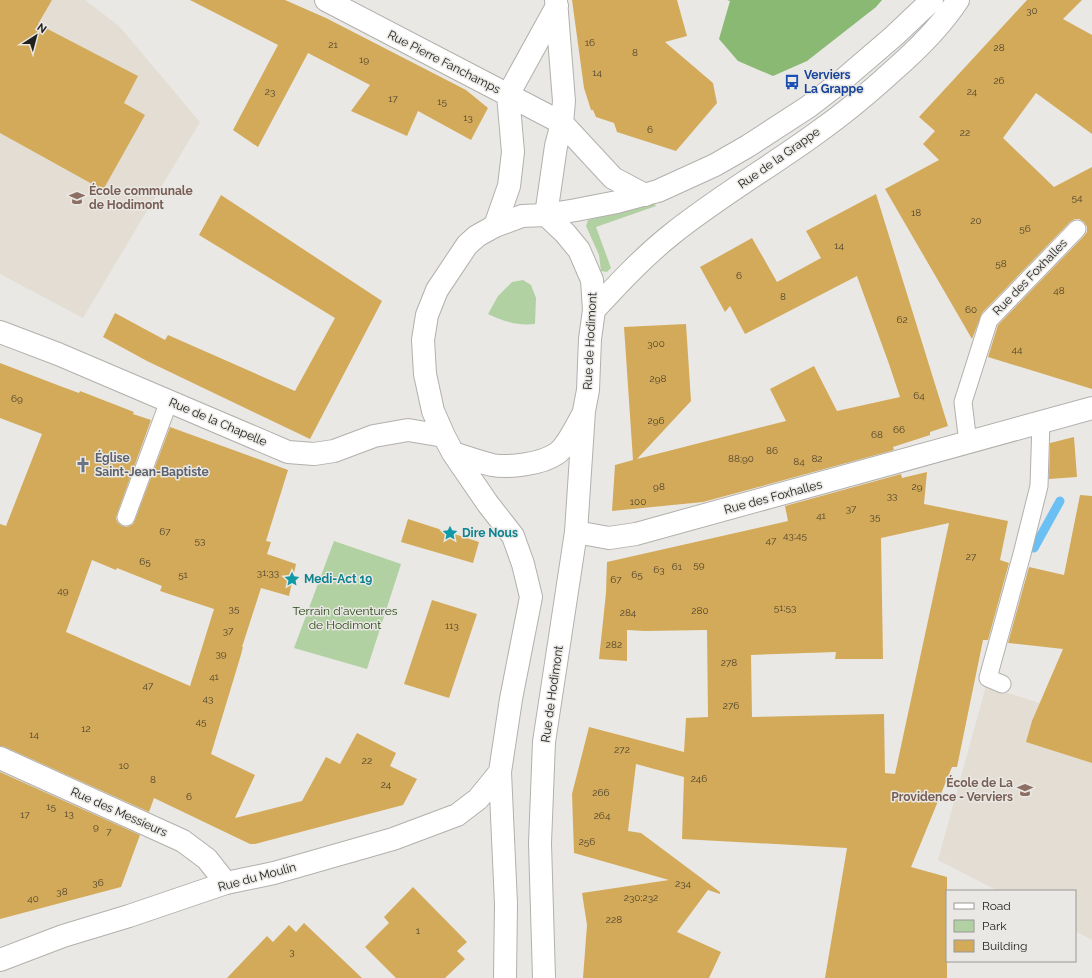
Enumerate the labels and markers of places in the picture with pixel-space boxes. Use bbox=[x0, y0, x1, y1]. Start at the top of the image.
place label: Verviers La Grappe bbox=[804, 68, 863, 96]
bus stop icon: Verviers La Grappe bbox=[783, 73, 801, 91]
place label: École communale de Hodimont bbox=[89, 183, 193, 212]
school or university icon: École communale de Hodimont bbox=[68, 189, 86, 207]
place label: Église Saint-Jean-Baptiste bbox=[95, 450, 209, 479]
church icon: Église Saint-Jean-Baptiste bbox=[74, 456, 92, 474]
place icon: Dire Nous bbox=[441, 524, 459, 542]
place label: Dire Nous bbox=[462, 526, 518, 540]
place icon: Medi-Act 19 bbox=[283, 570, 301, 588]
place label: Medi-Act 19 bbox=[304, 572, 372, 586]
place label: École de La Providence - Verviers bbox=[891, 775, 1013, 804]
school or university icon: École de La Providence - Verviers bbox=[1016, 781, 1034, 799]

